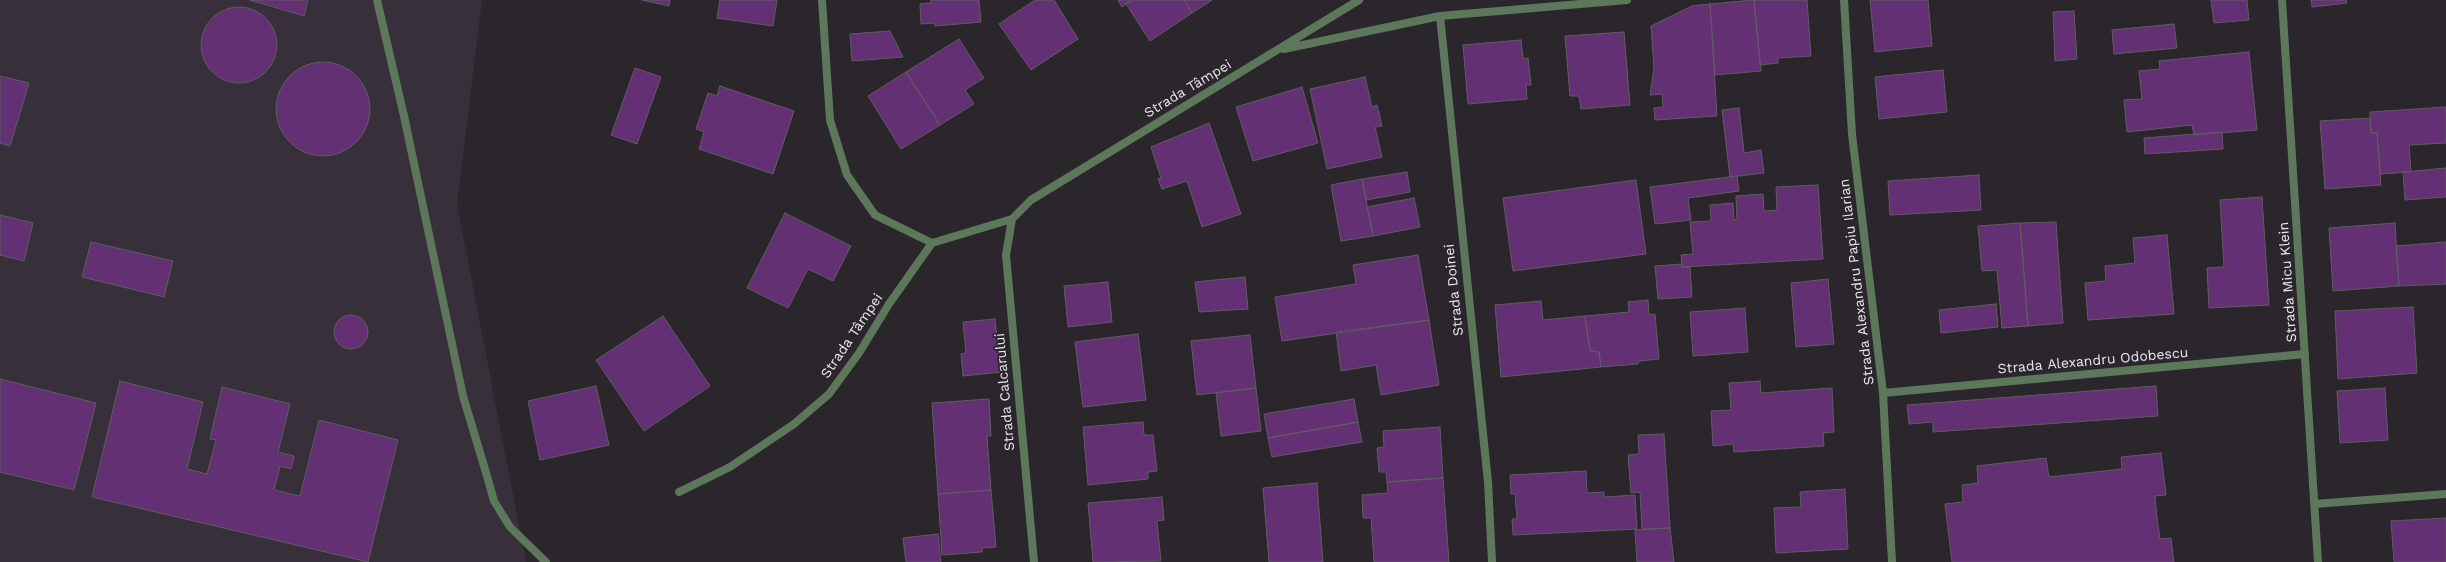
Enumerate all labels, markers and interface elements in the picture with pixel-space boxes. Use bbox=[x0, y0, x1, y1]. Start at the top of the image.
street label: Strada Tâmpei bbox=[1141, 56, 1235, 122]
street label: Strada Alexandru Papiu Ilarian bbox=[1836, 178, 1878, 386]
street label: Strada Micu Klein bbox=[2275, 221, 2301, 343]
street label: Strada Doinei bbox=[1441, 243, 1467, 337]
street label: Strada Tâmpei bbox=[817, 290, 887, 382]
street label: Strada Calcarului bbox=[991, 332, 1019, 452]
street label: Strada Alexandru Odobescu bbox=[1997, 344, 2189, 378]

